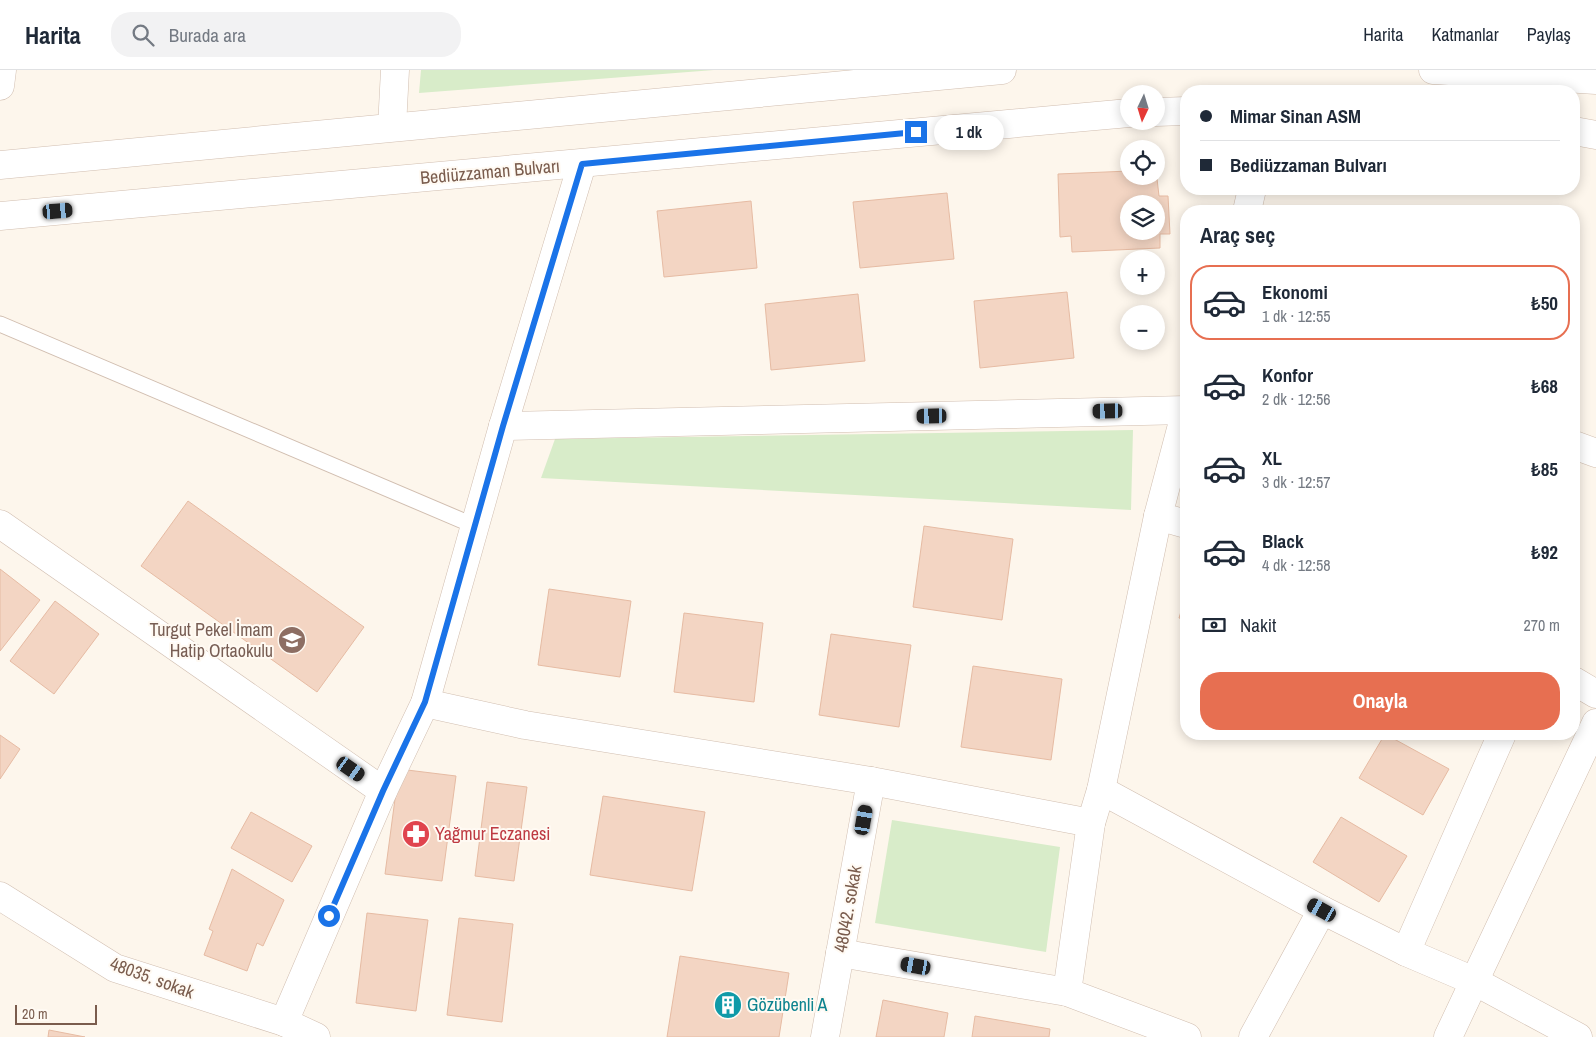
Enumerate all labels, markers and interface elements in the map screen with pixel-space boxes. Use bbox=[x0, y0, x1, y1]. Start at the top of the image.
search box bbox=[111, 12, 461, 57]
text: Harita bbox=[25, 19, 81, 51]
icon: search bbox=[129, 21, 157, 49]
text: Burada ara bbox=[169, 22, 246, 48]
text: Harita bbox=[1363, 22, 1403, 47]
text: Katmanlar bbox=[1431, 22, 1499, 47]
text: Paylaş bbox=[1527, 22, 1571, 47]
north arrow bbox=[1120, 85, 1165, 130]
map controls bbox=[1120, 85, 1165, 350]
text: Mimar Sinan ASM bbox=[1230, 103, 1361, 129]
callout: 1 dk bbox=[934, 114, 1004, 150]
route end bbox=[905, 121, 927, 143]
text: 1 dk bbox=[956, 121, 982, 143]
button: locate bbox=[1120, 140, 1165, 185]
text: Bediüzzaman Bulvarı bbox=[1230, 152, 1387, 178]
street label: Bediüzzaman Bulvarı bbox=[419, 153, 561, 190]
button: layers bbox=[1120, 195, 1165, 240]
car bbox=[42, 202, 73, 220]
text: Araç seç bbox=[1200, 220, 1275, 250]
button: + bbox=[1120, 250, 1165, 295]
text: Ekonomi bbox=[1262, 279, 1328, 305]
icon: car bbox=[1202, 280, 1247, 325]
text: ₺50 bbox=[1531, 290, 1558, 316]
button: − bbox=[1120, 305, 1165, 350]
text: 1 dk · 12:55 bbox=[1262, 305, 1331, 327]
text: Konfor bbox=[1262, 362, 1313, 388]
icon: car bbox=[1202, 363, 1247, 408]
text: ₺68 bbox=[1531, 373, 1558, 399]
text: 2 dk · 12:56 bbox=[1262, 388, 1331, 410]
car bbox=[1092, 403, 1123, 419]
car bbox=[916, 408, 947, 424]
text: XL bbox=[1262, 445, 1282, 471]
icon: car bbox=[1202, 446, 1247, 491]
text: ₺85 bbox=[1531, 456, 1558, 482]
text: 3 dk · 12:57 bbox=[1262, 471, 1331, 493]
text: Black bbox=[1262, 528, 1304, 554]
icon: car bbox=[1202, 529, 1247, 574]
text: ₺92 bbox=[1531, 539, 1558, 565]
text: 4 dk · 12:58 bbox=[1262, 554, 1331, 576]
icon: cash bbox=[1200, 611, 1228, 639]
text: Nakit bbox=[1240, 612, 1276, 638]
text: 270 m bbox=[1524, 614, 1560, 636]
place label: Turgut Pekel İmam Hatip Ortaokulu bbox=[150, 617, 273, 663]
school or university icon: Turgut Pekel İmam Hatip Ortaokulu bbox=[277, 625, 307, 655]
button: Onayla bbox=[1200, 672, 1560, 730]
car bbox=[334, 754, 367, 784]
car bbox=[854, 804, 873, 836]
pharmacy icon: Yağmur Eczanesi bbox=[401, 819, 431, 849]
place label: Yağmur Eczanesi bbox=[435, 821, 550, 846]
street label: 48042. sokak bbox=[828, 863, 868, 954]
car bbox=[1305, 896, 1338, 924]
route start bbox=[318, 905, 340, 927]
street label: 48035. sokak bbox=[107, 951, 198, 1005]
car bbox=[899, 956, 932, 976]
building icon: Gözübenli A bbox=[713, 990, 743, 1020]
place label: Gözübenli A bbox=[747, 992, 828, 1017]
scale bar bbox=[15, 1002, 98, 1025]
text: 20 m bbox=[22, 1005, 48, 1023]

